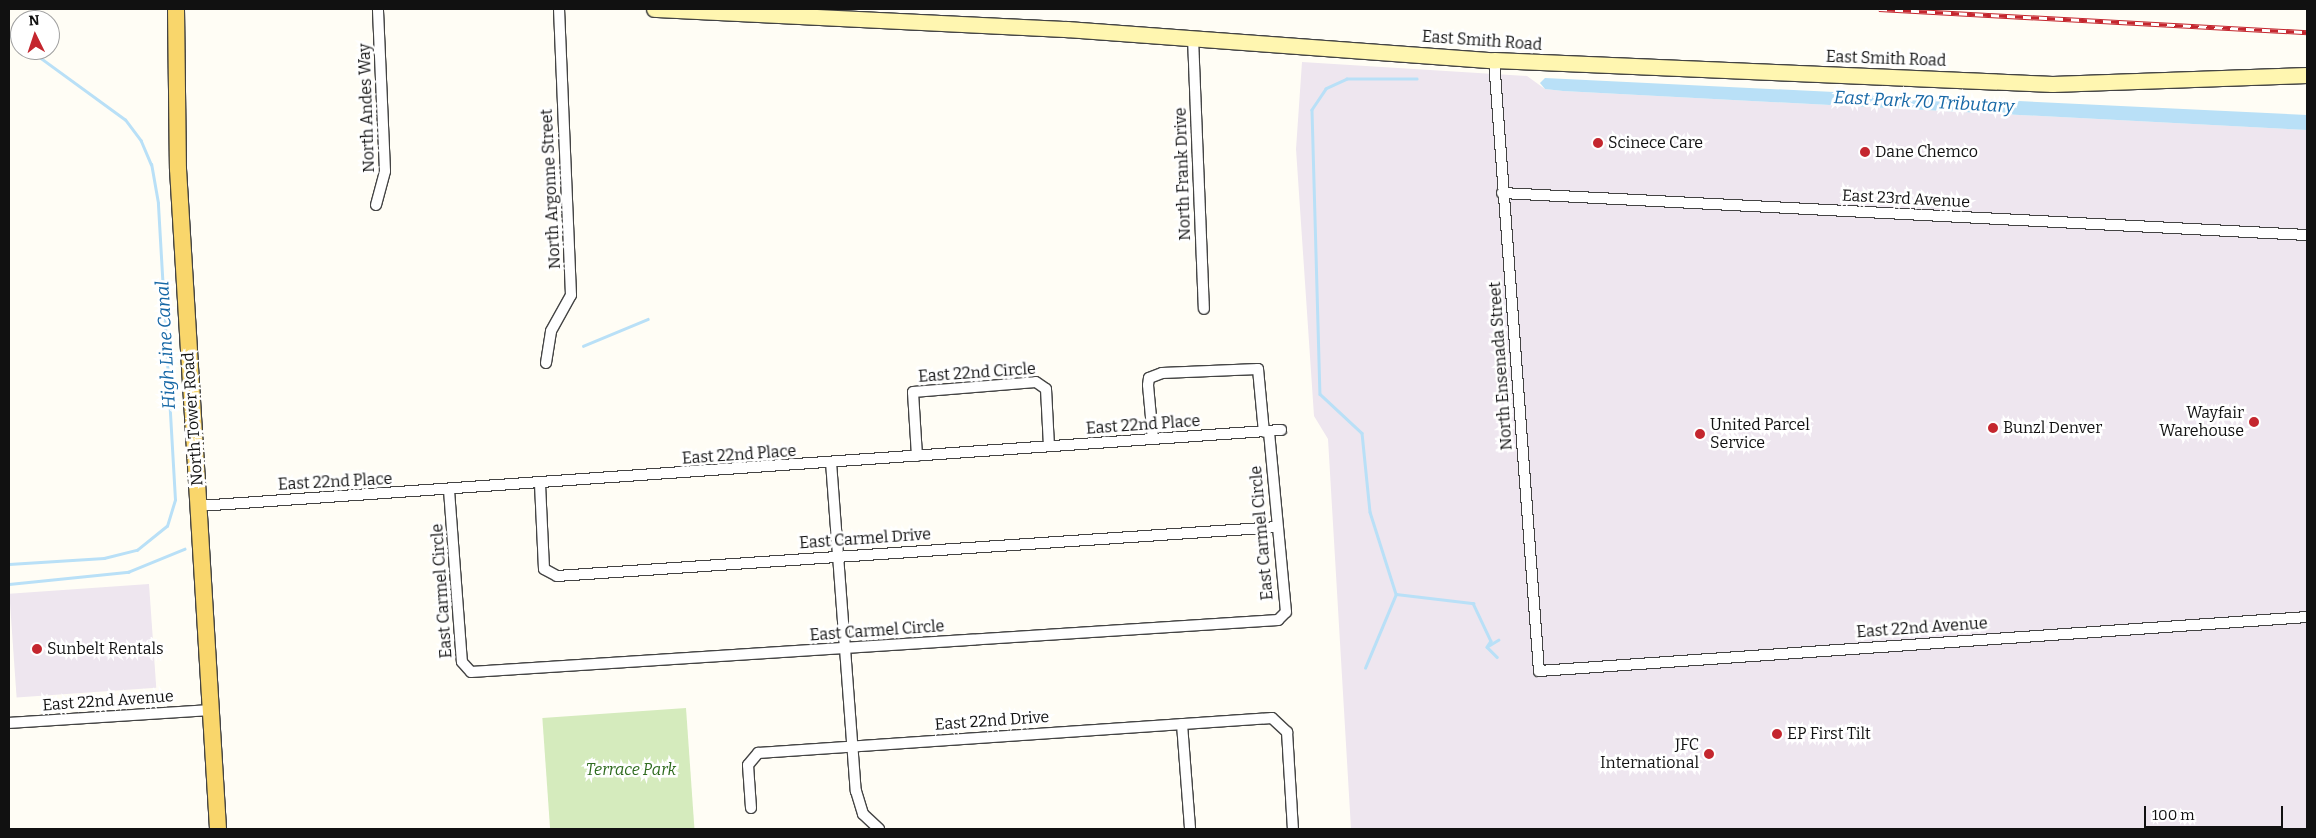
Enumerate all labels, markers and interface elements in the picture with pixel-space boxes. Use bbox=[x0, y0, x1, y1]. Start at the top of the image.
north arrow bbox=[10, 10, 60, 60]
text: N bbox=[28, 12, 40, 29]
street label: East Smith Road bbox=[1421, 27, 1543, 55]
street label: North Andes Way bbox=[355, 43, 379, 173]
street label: East Smith Road bbox=[1825, 47, 1947, 71]
water label: East Park 70 Tributary bbox=[1833, 86, 2015, 118]
street label: North Frank Drive bbox=[1171, 107, 1195, 241]
street label: North Argonne Street bbox=[537, 108, 565, 270]
place label: Scinece Care bbox=[1608, 133, 1703, 153]
marker: Scinece Care bbox=[1592, 137, 1604, 149]
place label: Dane Chemco bbox=[1875, 142, 1978, 162]
marker: Dane Chemco bbox=[1859, 146, 1871, 158]
street label: East 23rd Avenue bbox=[1841, 186, 1971, 212]
water label: High Line Canal bbox=[152, 280, 180, 410]
street label: North Ensenada Street bbox=[1486, 281, 1516, 451]
street label: North Tower Road bbox=[179, 351, 207, 487]
street label: East 22nd Circle bbox=[918, 359, 1036, 387]
place label: Wayfair Warehouse bbox=[2159, 403, 2244, 441]
street label: East 22nd Place bbox=[1085, 411, 1201, 439]
place label: United Parcel Service bbox=[1710, 415, 1810, 453]
marker: Wayfair Warehouse bbox=[2248, 416, 2260, 428]
place label: Bunzl Denver bbox=[2003, 418, 2102, 438]
marker: Bunzl Denver bbox=[1987, 422, 1999, 434]
marker: United Parcel Service bbox=[1694, 428, 1706, 440]
street label: East 22nd Place bbox=[681, 441, 797, 469]
street label: East Carmel Circle bbox=[1247, 465, 1277, 601]
street label: East 22nd Place bbox=[277, 469, 393, 495]
street label: East Carmel Circle bbox=[428, 523, 456, 659]
street label: East Carmel Drive bbox=[799, 525, 931, 553]
street label: East 22nd Avenue bbox=[1856, 614, 1988, 642]
street label: East Carmel Circle bbox=[809, 617, 945, 645]
place label: Sunbelt Rentals bbox=[47, 639, 164, 659]
marker: Sunbelt Rentals bbox=[31, 643, 43, 655]
street label: East 22nd Avenue bbox=[42, 687, 174, 715]
street label: East 22nd Drive bbox=[934, 707, 1050, 735]
place label: EP First Tilt bbox=[1787, 724, 1871, 744]
marker: EP First Tilt bbox=[1771, 728, 1783, 740]
place label: JFC International bbox=[1600, 735, 1699, 773]
marker: JFC International bbox=[1703, 748, 1715, 760]
park label: Terrace Park bbox=[586, 760, 676, 780]
scale bar bbox=[2146, 796, 2285, 828]
text: 100 m bbox=[2152, 806, 2195, 824]

